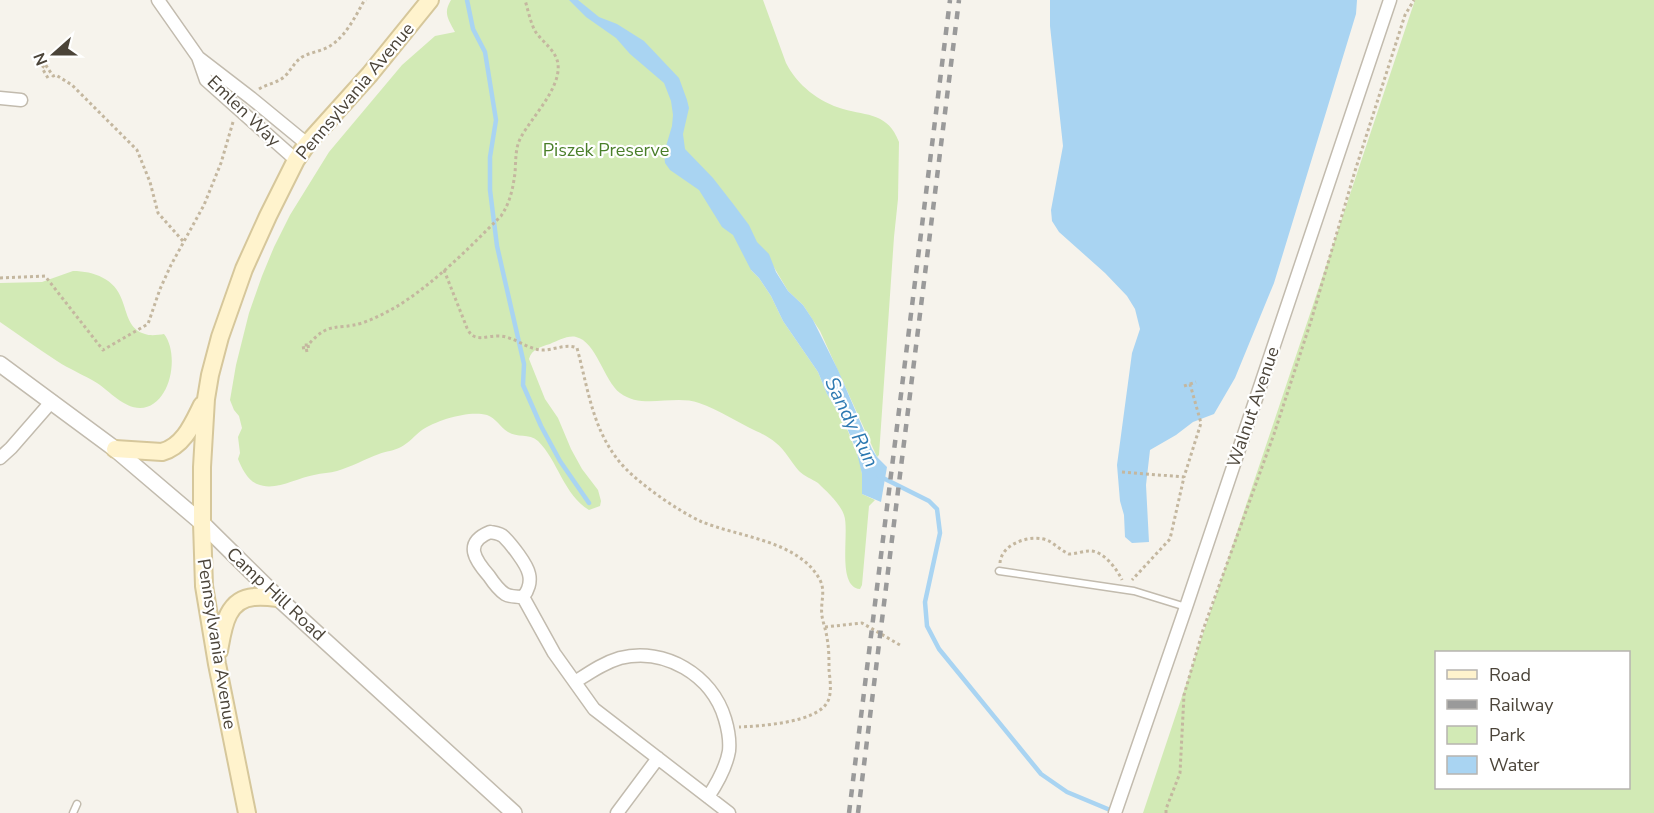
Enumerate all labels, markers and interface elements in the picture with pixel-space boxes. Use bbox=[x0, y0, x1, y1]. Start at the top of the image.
street label: Pennsylvania Avenue bbox=[290, 17, 420, 165]
north arrow bbox=[24, 24, 84, 84]
text: N bbox=[29, 49, 53, 69]
street label: Emlen Way bbox=[202, 70, 286, 152]
park label: Piszek Preserve bbox=[543, 138, 669, 162]
street label: Walnut Avenue bbox=[1221, 343, 1285, 471]
water label: Sandy Run bbox=[818, 373, 885, 472]
street label: Camp Hill Road bbox=[221, 542, 331, 646]
street label: Pennsylvania Avenue bbox=[192, 557, 242, 731]
legend bbox=[1435, 651, 1630, 789]
text: Road bbox=[1489, 663, 1531, 687]
text: Railway bbox=[1489, 693, 1554, 717]
text: Park bbox=[1489, 723, 1526, 747]
text: Water bbox=[1489, 753, 1540, 777]

